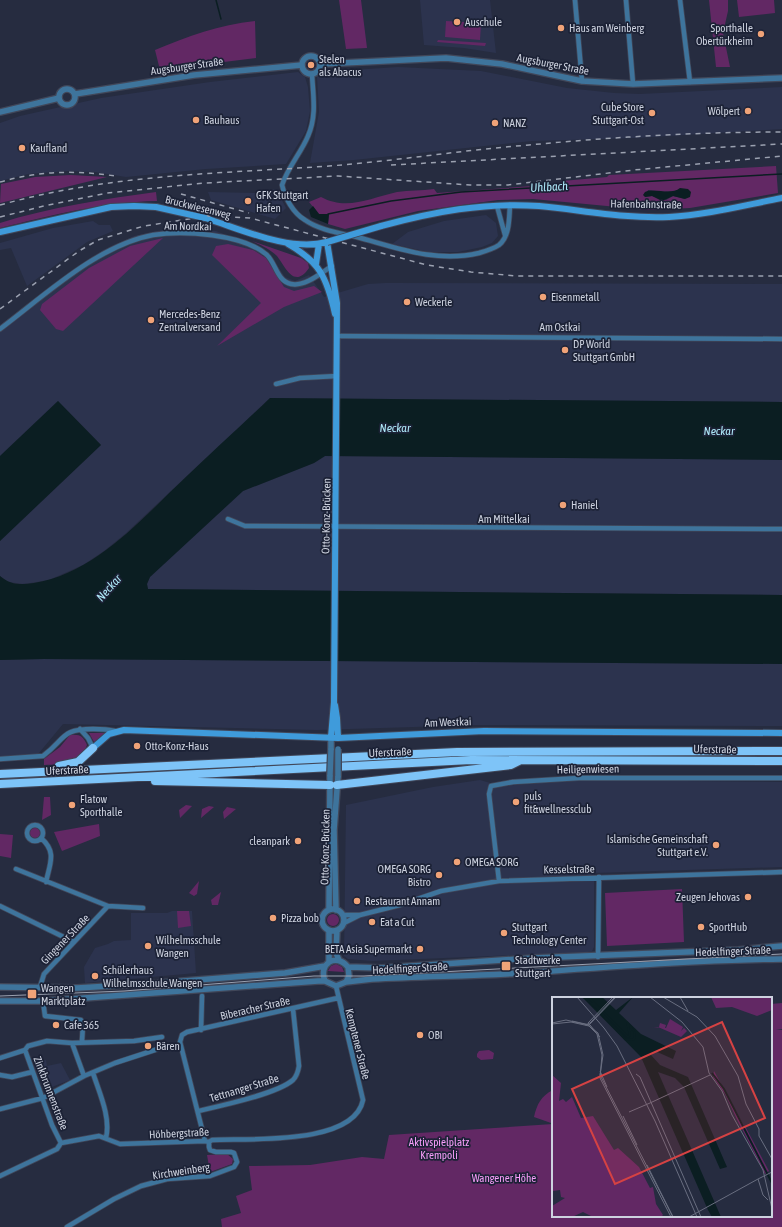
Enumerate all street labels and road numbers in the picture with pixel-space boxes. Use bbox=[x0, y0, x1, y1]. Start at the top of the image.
street label: Augsburger Straße bbox=[516, 51, 590, 77]
street label: Augsburger Straße bbox=[150, 55, 224, 77]
street label: Bruckwiesenweg bbox=[164, 193, 232, 221]
street label: Hafenbahnstraße bbox=[610, 197, 682, 211]
street label: Am Nordkai bbox=[164, 220, 212, 232]
street label: Am Ostkai bbox=[540, 321, 580, 333]
street label: Otto-Konz-Brücken bbox=[319, 478, 333, 554]
street label: Am Mittelkai bbox=[478, 513, 530, 525]
street label: Am Westkai bbox=[424, 715, 472, 729]
street label: Uferstraße bbox=[693, 743, 737, 755]
street label: Uferstraße bbox=[368, 745, 412, 759]
street label: Heiligenwiesen bbox=[557, 762, 619, 776]
street label: Uferstraße bbox=[45, 763, 89, 777]
street label: Otto-Konz-Brücken bbox=[318, 809, 332, 885]
street label: Kesselstraße bbox=[543, 863, 595, 875]
street label: Gingener Straße bbox=[38, 912, 92, 966]
street label: Hedelfinger Straße bbox=[695, 944, 771, 958]
street label: Hedelfinger Straße bbox=[372, 960, 448, 976]
street label: Biberacher Straße bbox=[219, 994, 291, 1022]
street label: Kemptener Straße bbox=[343, 1007, 373, 1081]
street label: Zinkbrunnenstraße bbox=[31, 1055, 71, 1131]
street label: Tettnanger Straße bbox=[208, 1072, 280, 1104]
street label: Höhbergstraße bbox=[149, 1125, 209, 1141]
street label: Kirchweinberg bbox=[152, 1161, 211, 1181]

